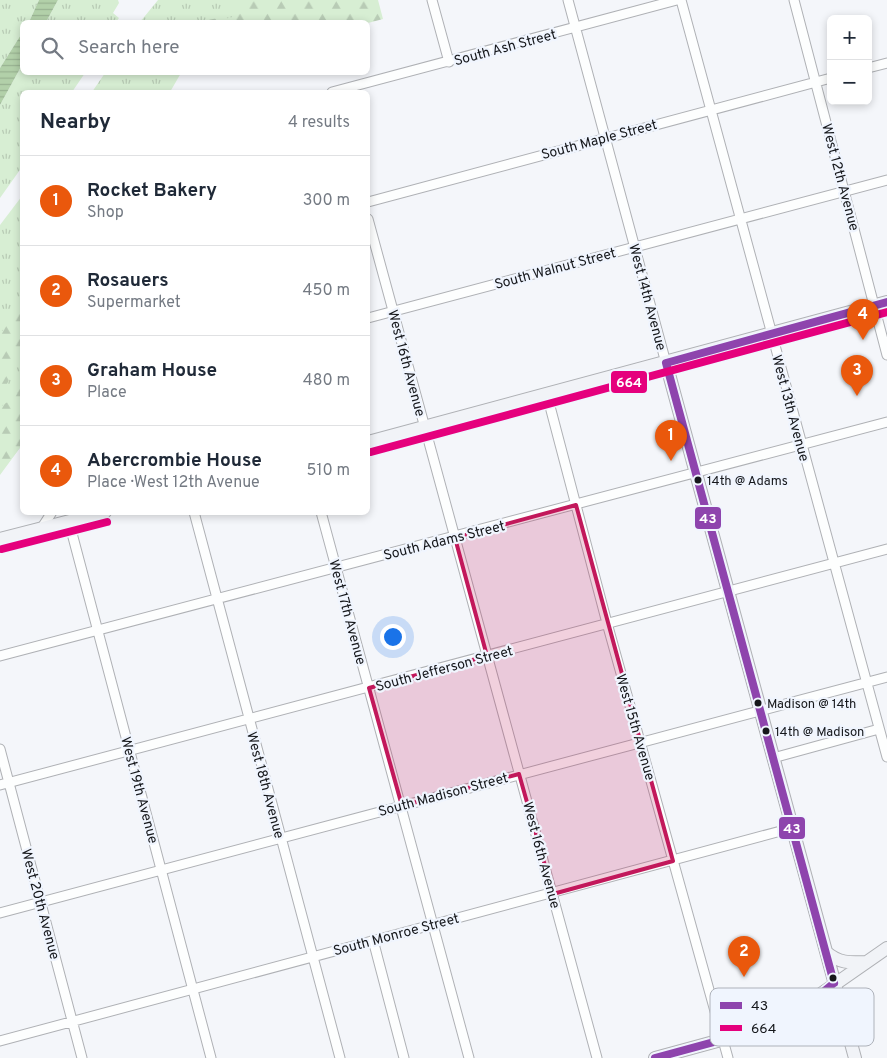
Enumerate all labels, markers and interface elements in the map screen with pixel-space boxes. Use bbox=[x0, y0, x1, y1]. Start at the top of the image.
map controls bbox=[827, 15, 872, 105]
button: + bbox=[827, 15, 872, 60]
search box bbox=[20, 20, 370, 75]
street label: South Ash Street bbox=[452, 27, 558, 70]
icon: search bbox=[38, 34, 66, 62]
text: Search here bbox=[78, 36, 180, 60]
button: − bbox=[827, 60, 872, 105]
text: Nearby bbox=[40, 109, 111, 136]
text: 4 results bbox=[288, 113, 350, 133]
street label: South Maple Street bbox=[540, 117, 659, 164]
street label: West 12th Avenue bbox=[817, 122, 862, 233]
text: Rocket Bakery bbox=[87, 179, 217, 203]
text: 1 bbox=[53, 191, 59, 211]
text: 300 m bbox=[303, 191, 350, 211]
text: Shop bbox=[87, 203, 124, 223]
street label: West 14th Avenue bbox=[624, 242, 669, 353]
street label: South Walnut Street bbox=[493, 245, 618, 294]
text: Rosauers bbox=[87, 269, 169, 293]
text: 2 bbox=[51, 281, 61, 301]
text: 450 m bbox=[303, 281, 350, 301]
text: Supermarket bbox=[87, 293, 181, 313]
pin: 4 bbox=[847, 299, 879, 340]
street label: West 16th Avenue bbox=[383, 308, 428, 419]
street label: West 13th Avenue bbox=[767, 353, 812, 464]
pin: 3 bbox=[841, 355, 873, 396]
text: Graham House bbox=[87, 359, 217, 383]
line badge: 664 bbox=[610, 370, 648, 394]
text: 3 bbox=[51, 371, 61, 391]
text: 480 m bbox=[303, 371, 350, 391]
text: 664 bbox=[616, 375, 642, 392]
text: Place bbox=[87, 383, 127, 403]
pin: 1 bbox=[655, 420, 687, 461]
text: Abercrombie House bbox=[87, 449, 262, 473]
text: 4 bbox=[51, 461, 61, 481]
text: 510 m bbox=[307, 461, 350, 481]
text: Place · West 12th Avenue bbox=[87, 473, 260, 493]
place label: 14th @ Adams bbox=[707, 474, 788, 490]
marker: 14th @ Adams bbox=[693, 475, 703, 485]
line badge: 43 bbox=[694, 506, 722, 530]
text: 43 bbox=[699, 511, 717, 528]
street label: South Adams Street bbox=[382, 518, 507, 565]
street label: West 17th Avenue bbox=[324, 558, 369, 667]
your location bbox=[380, 624, 406, 650]
street label: South Jefferson Street bbox=[374, 643, 515, 696]
street label: West 15th Avenue bbox=[611, 672, 658, 783]
place label: Madison @ 14th bbox=[767, 697, 856, 713]
marker: Madison @ 14th bbox=[753, 698, 763, 708]
place label: 14th @ Madison bbox=[775, 725, 864, 741]
marker: 14th @ Madison bbox=[761, 726, 771, 736]
street label: West 18th Avenue bbox=[242, 730, 287, 841]
street label: West 19th Avenue bbox=[116, 735, 161, 846]
street label: South Madison Street bbox=[377, 770, 510, 821]
street label: West 16th Avenue bbox=[518, 800, 563, 911]
line badge: 43 bbox=[778, 816, 806, 840]
text: 43 bbox=[783, 821, 801, 838]
street label: West 20th Avenue bbox=[17, 847, 62, 962]
street label: South Monroe Street bbox=[332, 910, 461, 960]
pin: 2 bbox=[728, 936, 760, 977]
unlabelled marker bbox=[828, 973, 838, 983]
legend bbox=[710, 988, 874, 1046]
text: 43 bbox=[751, 998, 768, 1015]
text: 664 bbox=[751, 1021, 776, 1038]

